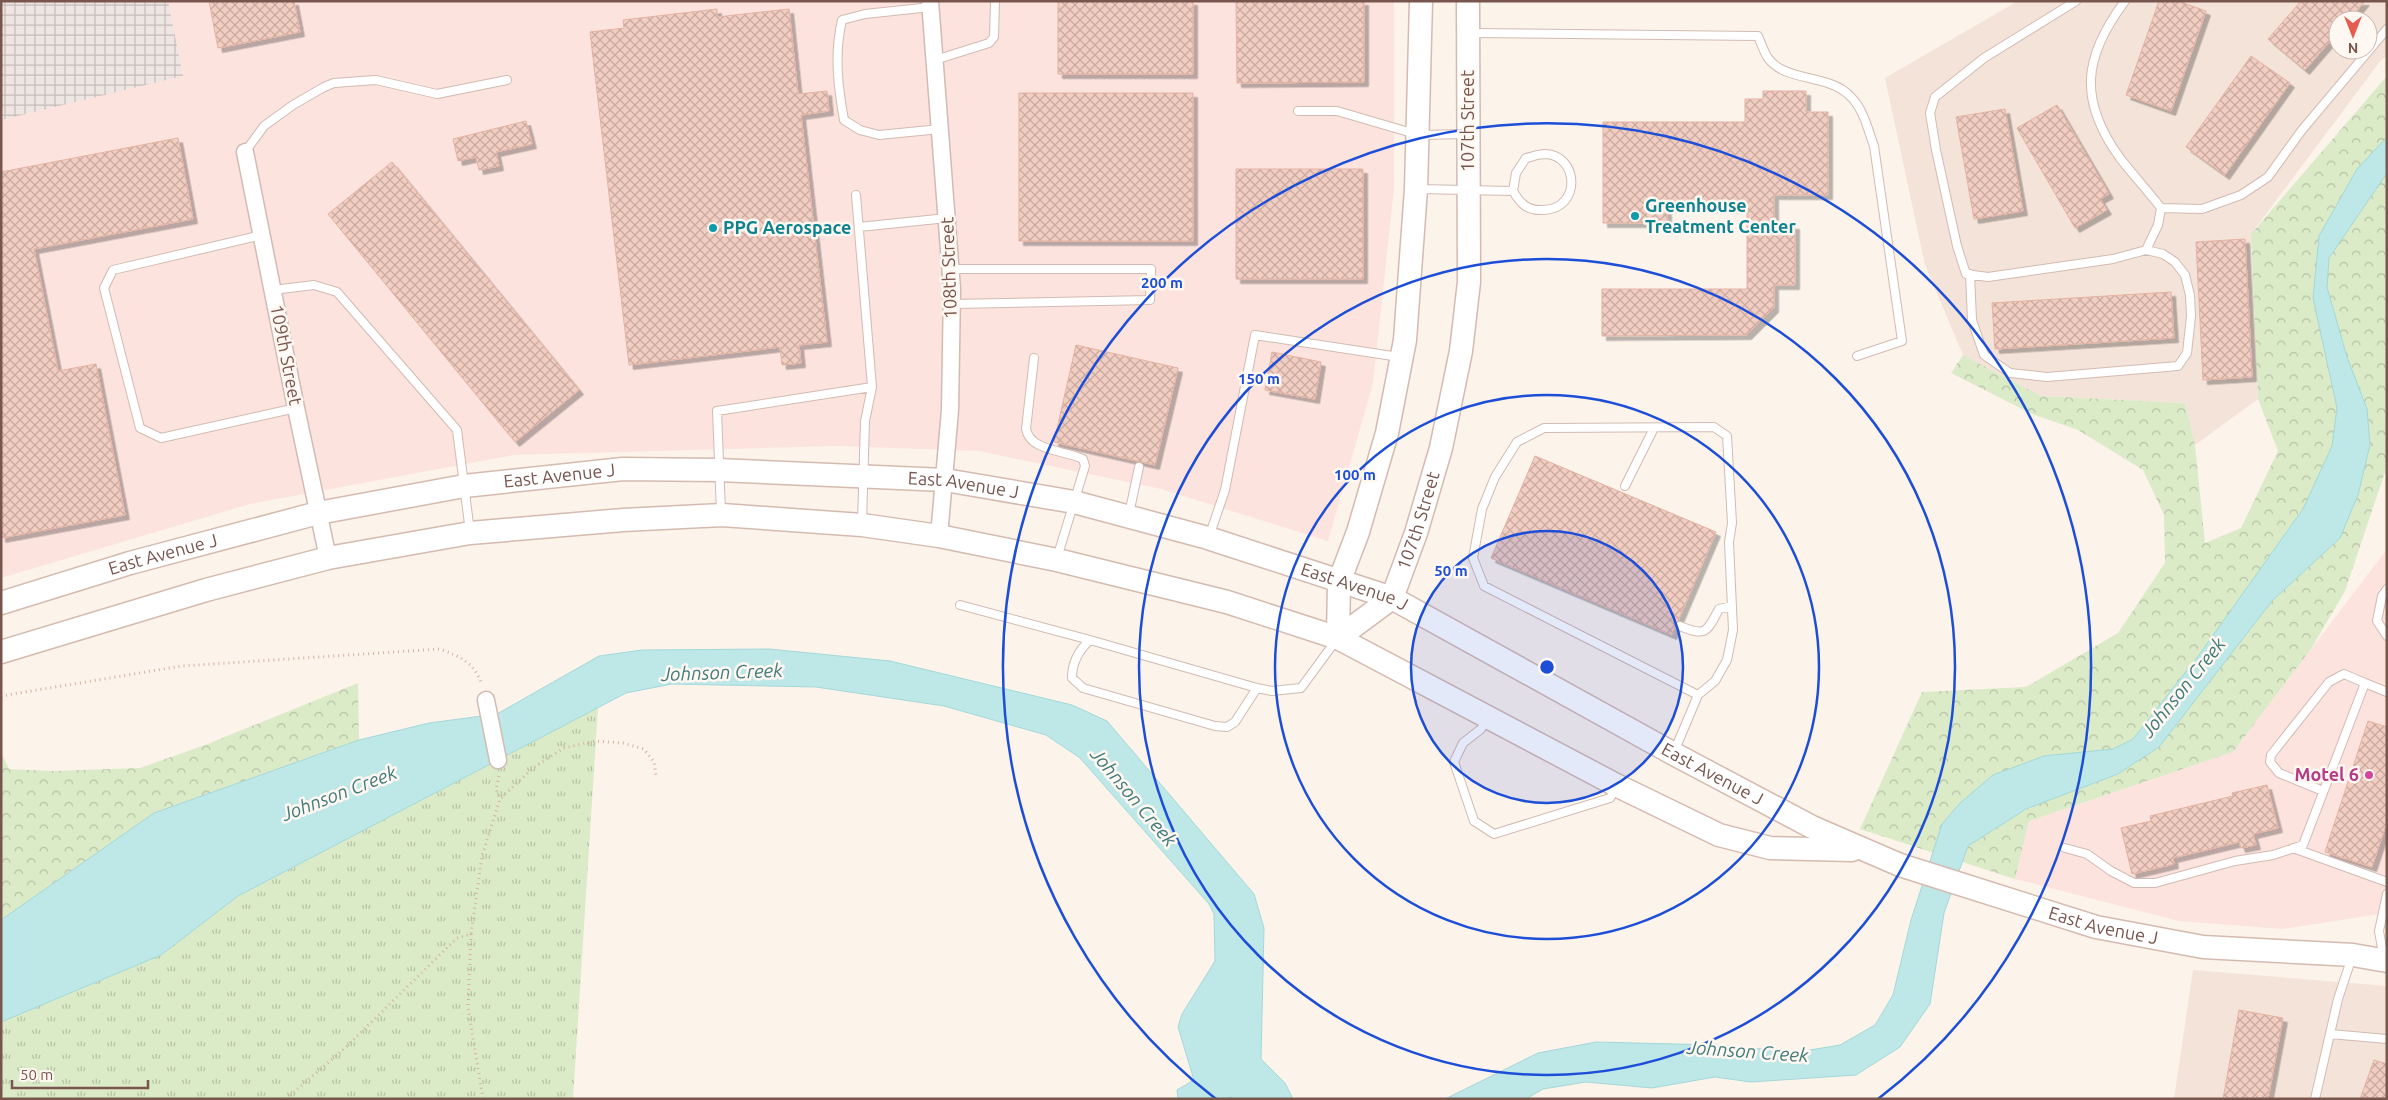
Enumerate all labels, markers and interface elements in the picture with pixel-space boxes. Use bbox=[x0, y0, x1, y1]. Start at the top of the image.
north arrow bbox=[2328, 10, 2378, 60]
text: N bbox=[2348, 40, 2358, 56]
street label: 107th Street bbox=[1457, 70, 1477, 172]
place label: Greenhouse Treatment Center bbox=[1645, 195, 1796, 236]
marker: Greenhouse Treatment Center bbox=[1629, 210, 1641, 222]
place label: PPG Aerospace bbox=[723, 217, 851, 237]
street label: 108th Street bbox=[936, 217, 960, 319]
marker: PPG Aerospace bbox=[707, 222, 719, 234]
text: 200 m bbox=[1141, 274, 1183, 291]
street label: 109th Street bbox=[267, 303, 307, 407]
text: 150 m bbox=[1238, 370, 1280, 387]
street label: East Avenue J bbox=[503, 459, 616, 491]
text: 100 m bbox=[1334, 466, 1376, 483]
street label: East Avenue J bbox=[907, 467, 1021, 501]
street label: 107th Street bbox=[1392, 469, 1443, 572]
street label: East Avenue J bbox=[106, 529, 219, 578]
street label: East Avenue J bbox=[1299, 558, 1412, 614]
text: 50 m bbox=[1434, 562, 1468, 579]
water label: Johnson Creek bbox=[2136, 633, 2230, 742]
centre of rings bbox=[1538, 658, 1556, 676]
water label: Johnson Creek bbox=[660, 659, 783, 685]
street label: East Avenue J bbox=[1659, 738, 1767, 808]
water label: Johnson Creek bbox=[1086, 743, 1182, 851]
water label: Johnson Creek bbox=[277, 761, 400, 825]
place label: Motel 6 bbox=[2294, 764, 2359, 784]
marker: Motel 6 bbox=[2363, 769, 2375, 781]
street label: East Avenue J bbox=[2046, 902, 2160, 947]
water label: Johnson Creek bbox=[1686, 1036, 1810, 1066]
scale bar bbox=[12, 1058, 149, 1090]
text: 50 m bbox=[20, 1066, 53, 1083]

